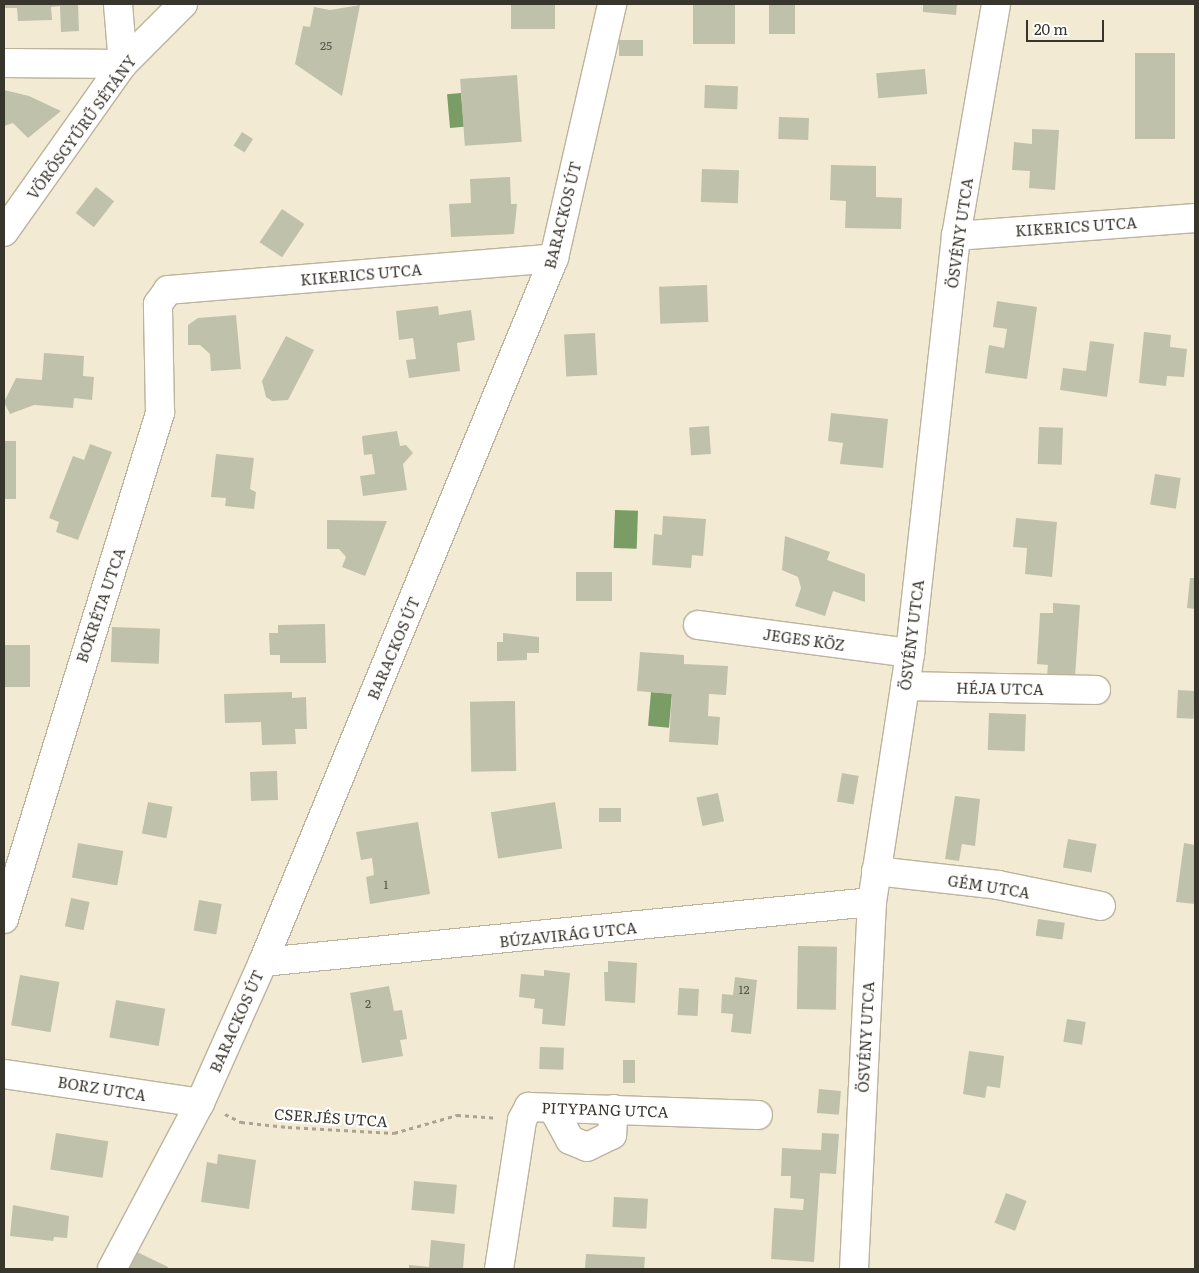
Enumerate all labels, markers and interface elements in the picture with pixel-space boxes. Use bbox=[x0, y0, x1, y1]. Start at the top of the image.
scale bar bbox=[1029, 10, 1106, 42]
text: 20 m bbox=[1034, 17, 1068, 40]
house number: 25 bbox=[320, 39, 332, 53]
street label: VÖRÖSGYŰRŰ SÉTÁNY bbox=[23, 52, 139, 202]
street label: BARACKOS ÚT bbox=[540, 159, 584, 271]
street label: ÖSVÉNY UTCA bbox=[942, 177, 976, 289]
street label: KIKERICS UTCA bbox=[1015, 213, 1137, 239]
street label: KIKERICS UTCA bbox=[299, 260, 423, 288]
street label: BOKRÉTA UTCA bbox=[72, 545, 128, 665]
street label: ÖSVÉNY UTCA bbox=[895, 579, 927, 691]
street label: BARACKOS ÚT bbox=[363, 594, 423, 702]
street label: JEGES KÖZ bbox=[762, 624, 846, 654]
street label: HÉJA UTCA bbox=[956, 678, 1044, 698]
street label: GÉM UTCA bbox=[947, 871, 1031, 901]
house number: 1 bbox=[384, 878, 388, 892]
street label: BÚZAVIRÁG UTCA bbox=[498, 918, 638, 950]
street label: BARACKOS ÚT bbox=[205, 967, 267, 1075]
street label: ÖSVÉNY UTCA bbox=[853, 981, 877, 1093]
house number: 12 bbox=[739, 983, 749, 997]
house number: 2 bbox=[365, 997, 371, 1011]
street label: BORZ UTCA bbox=[56, 1072, 148, 1104]
street label: PITYPANG UTCA bbox=[541, 1098, 669, 1120]
street label: CSERJÉS UTCA bbox=[274, 1104, 388, 1130]

